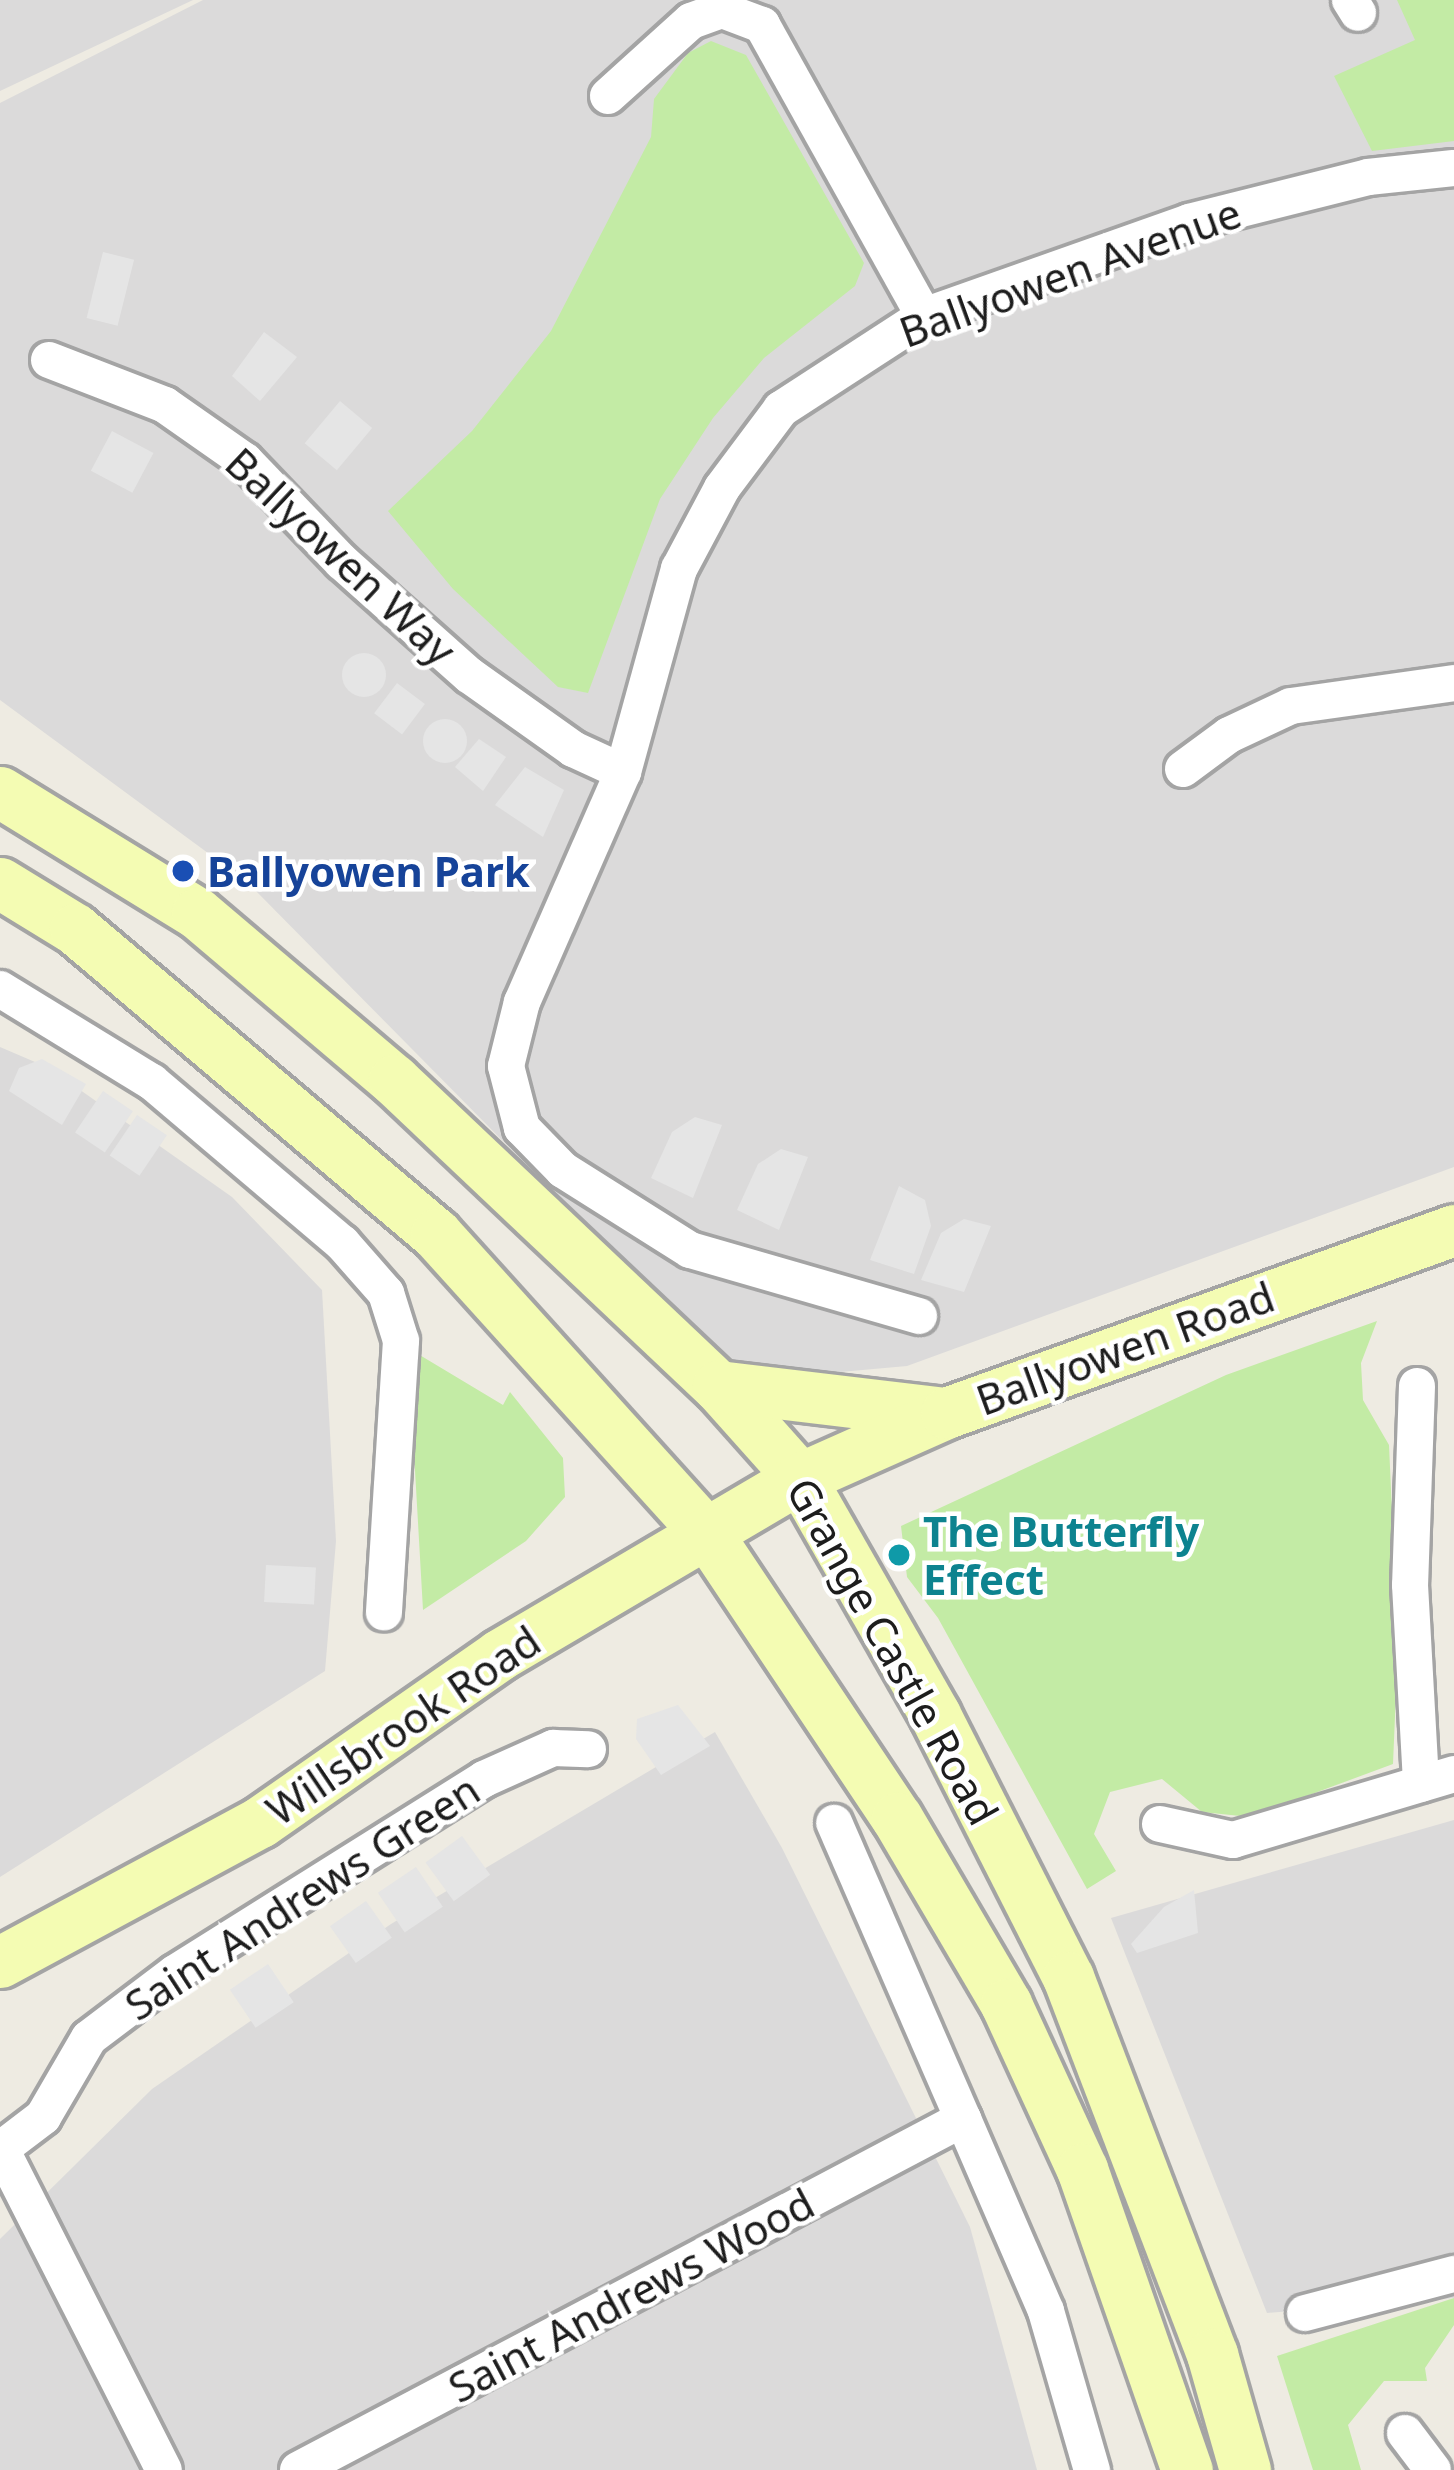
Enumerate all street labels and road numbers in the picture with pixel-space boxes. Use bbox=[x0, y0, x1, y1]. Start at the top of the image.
street label: Ballyowen Avenue bbox=[892, 187, 1248, 357]
street label: Ballyowen Way bbox=[216, 437, 466, 675]
street label: Ballyowen Road bbox=[969, 1271, 1281, 1425]
street label: Grange Castle Road bbox=[777, 1469, 1009, 1833]
street label: Willsbrook Road bbox=[257, 1615, 549, 1835]
street label: Saint Andrews Green bbox=[116, 1764, 488, 2030]
street label: Saint Andrews Wood bbox=[440, 2177, 822, 2413]

